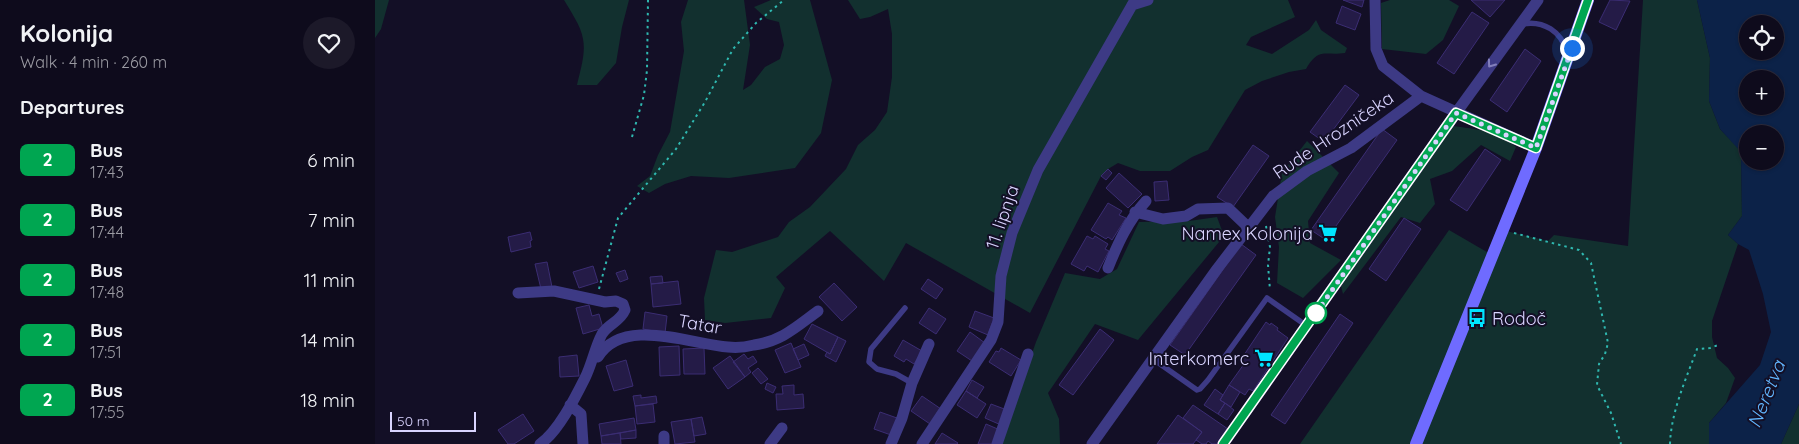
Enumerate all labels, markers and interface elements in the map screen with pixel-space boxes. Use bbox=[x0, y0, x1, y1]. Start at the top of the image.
map controls bbox=[1739, 15, 1784, 170]
button: locate bbox=[1739, 15, 1784, 60]
button: heart bbox=[303, 17, 355, 69]
text: Kolonija bbox=[20, 18, 113, 48]
your location bbox=[1560, 36, 1585, 61]
text: Walk · 4 min · 260 m bbox=[20, 52, 167, 72]
one-way arrow bbox=[1488, 58, 1497, 68]
button: + bbox=[1739, 70, 1784, 115]
street label: Rude Hrozničeka bbox=[1268, 86, 1398, 184]
text: Departures bbox=[20, 95, 124, 119]
button: − bbox=[1739, 125, 1784, 170]
text: Bus bbox=[90, 138, 123, 162]
text: 2 bbox=[42, 148, 53, 171]
text: 6 min bbox=[307, 148, 355, 172]
text: 17:43 bbox=[90, 162, 124, 182]
street label: 11. lipnja bbox=[980, 182, 1024, 252]
text: Bus bbox=[90, 198, 123, 222]
text: 2 bbox=[42, 208, 53, 231]
text: 7 min bbox=[308, 208, 355, 232]
text: 17:44 bbox=[90, 222, 124, 242]
place label: Namex Kolonija bbox=[1181, 222, 1313, 245]
supermarket icon: Namex Kolonija bbox=[1317, 222, 1339, 244]
text: Bus bbox=[90, 258, 123, 282]
text: 2 bbox=[42, 268, 53, 291]
text: 11 min bbox=[303, 268, 355, 292]
text: 17:48 bbox=[90, 282, 124, 302]
unlabelled marker bbox=[1305, 302, 1327, 324]
bus stop icon: Rodoč bbox=[1466, 307, 1488, 329]
place label: Rodoč bbox=[1492, 307, 1546, 330]
street label: Tatar bbox=[676, 309, 724, 339]
text: Bus bbox=[90, 318, 123, 342]
text: 2 bbox=[42, 328, 53, 351]
text: 14 min bbox=[301, 328, 355, 352]
text: 17:51 bbox=[90, 342, 122, 362]
place label: Interkomerc bbox=[1148, 347, 1249, 370]
supermarket icon: Interkomerc bbox=[1253, 347, 1275, 369]
water label: Neretva bbox=[1742, 356, 1791, 431]
text: Bus bbox=[90, 378, 123, 402]
text: 2 bbox=[42, 388, 53, 411]
text: 18 min bbox=[300, 388, 355, 412]
text: 17:55 bbox=[90, 402, 125, 422]
scale bar bbox=[390, 409, 476, 432]
text: 50 m bbox=[397, 412, 430, 430]

